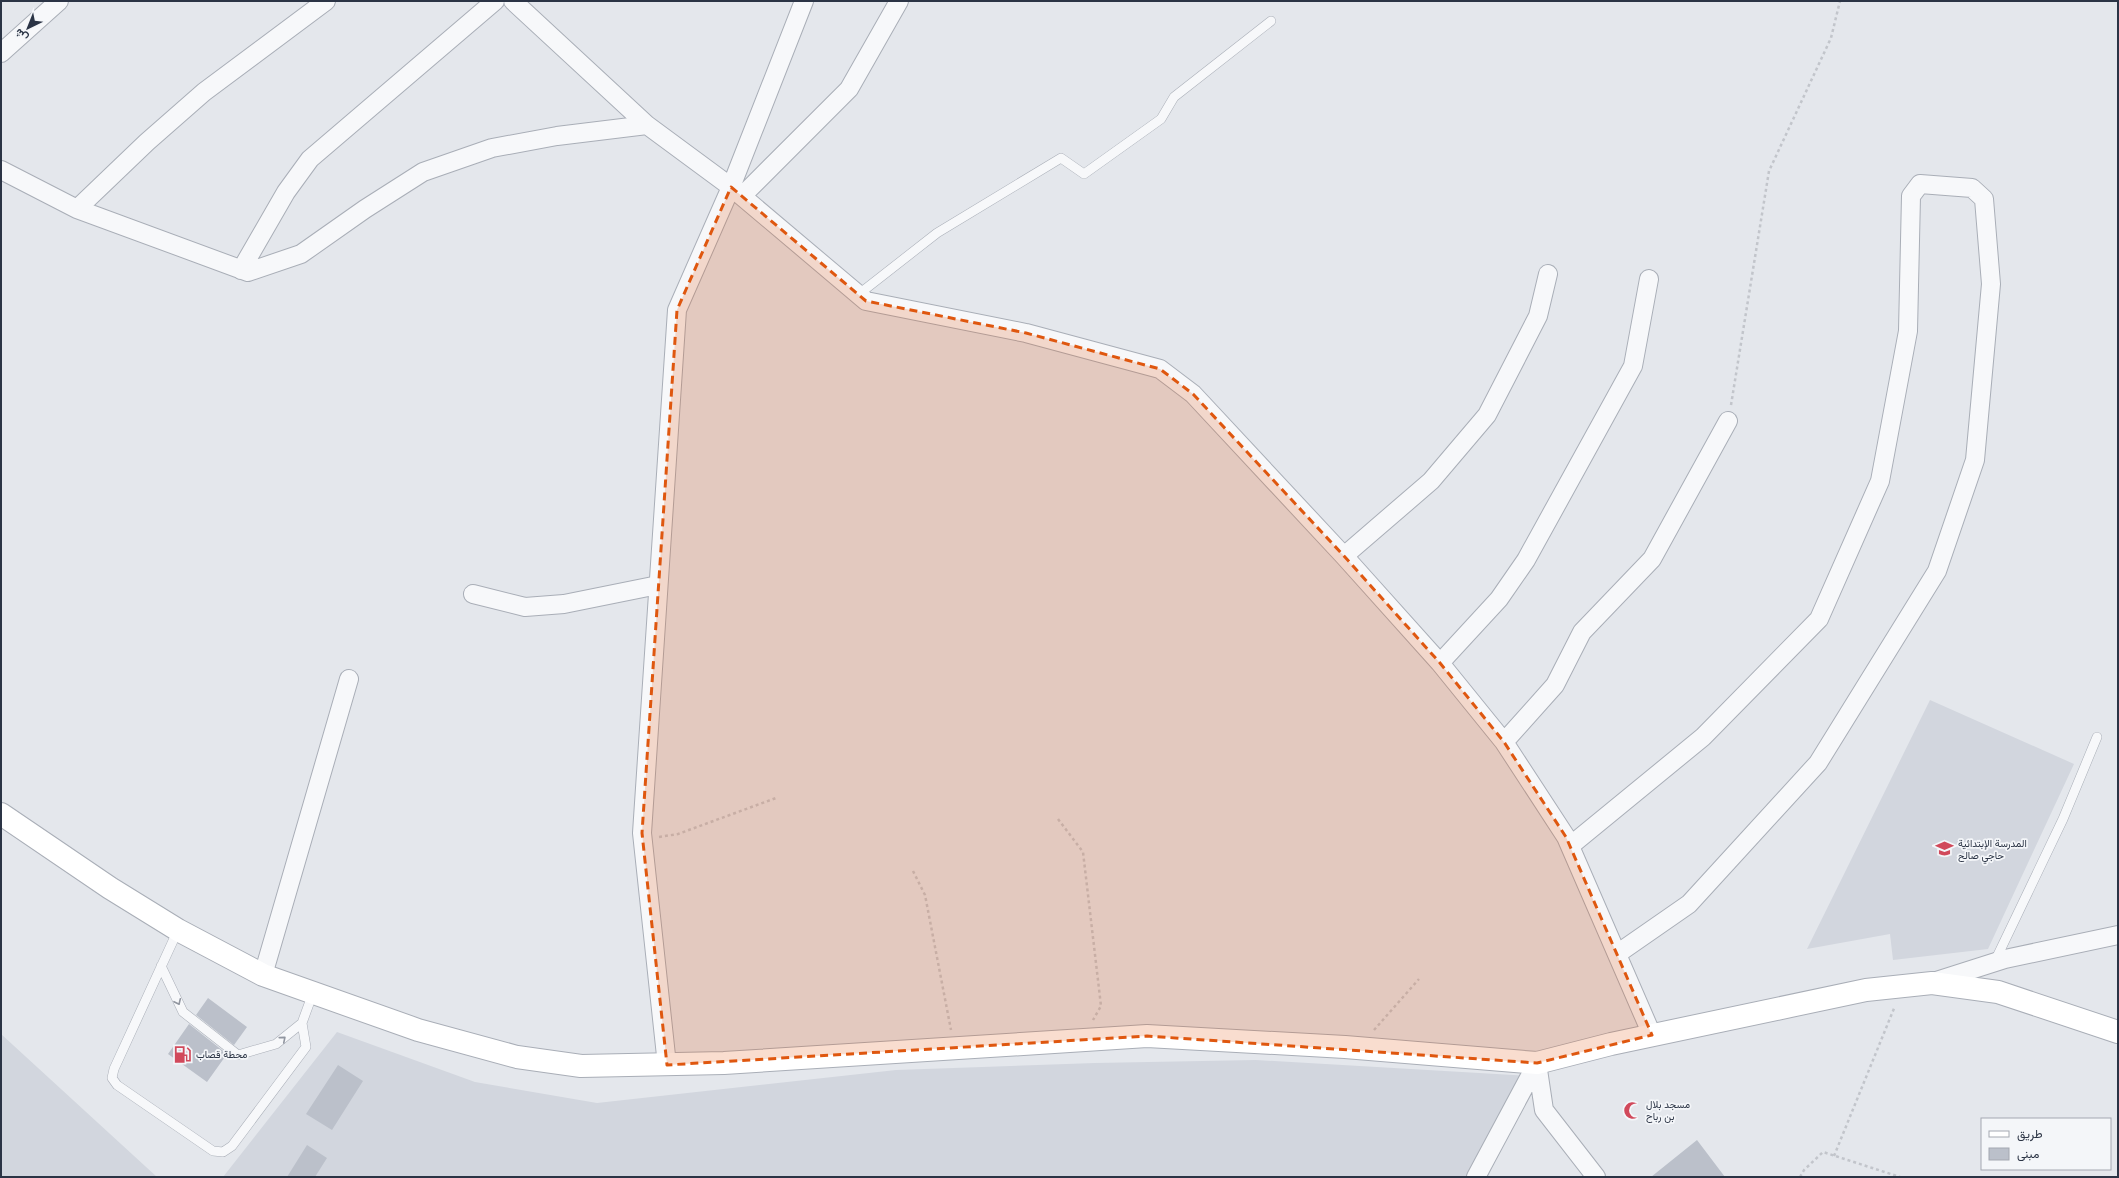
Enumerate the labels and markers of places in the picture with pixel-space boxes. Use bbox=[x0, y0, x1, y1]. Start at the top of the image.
place label: المدرسة الإبتدائية حاجي صالح bbox=[1958, 838, 2027, 864]
school or university icon: المدرسة الإبتدائية حاجي صالح bbox=[1935, 839, 1955, 859]
fuel station icon: محطة قصاب bbox=[173, 1044, 193, 1064]
place label: محطة قصاب bbox=[196, 1049, 247, 1061]
place label: مسجد بلال بن رباح bbox=[1646, 1099, 1690, 1123]
mosque icon: مسجد بلال بن رباح bbox=[1623, 1100, 1643, 1120]

